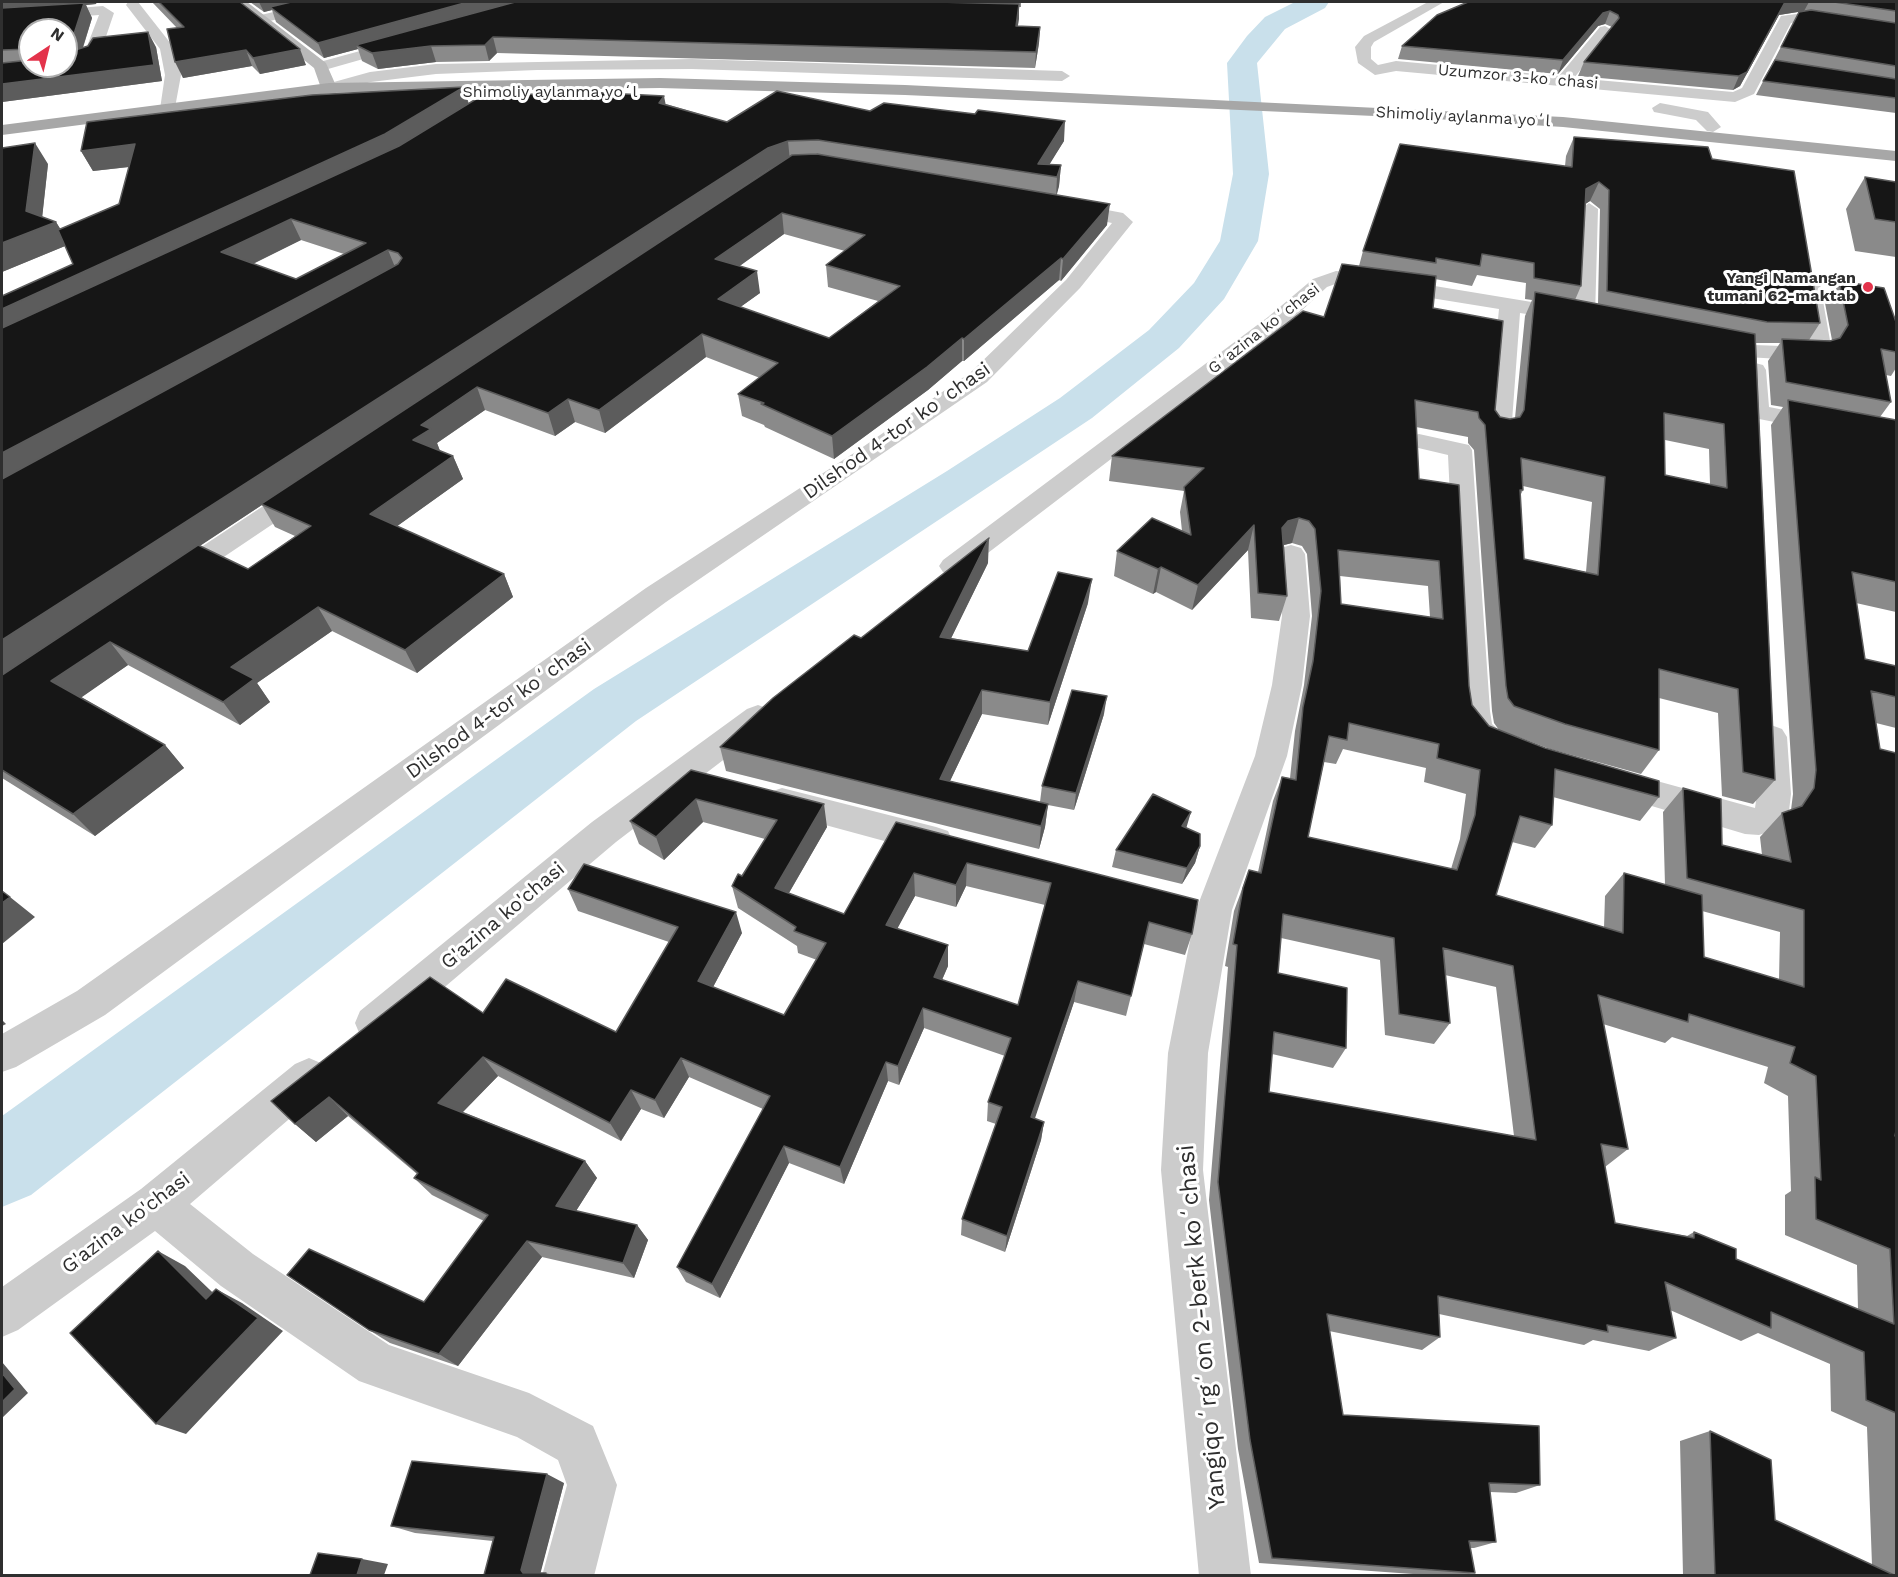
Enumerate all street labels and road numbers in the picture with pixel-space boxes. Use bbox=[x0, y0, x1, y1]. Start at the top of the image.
street label: Uzumzor 3-koʻchasi bbox=[1437, 60, 1599, 94]
street label: Shimoliy aylanma yoʻl bbox=[463, 82, 637, 102]
street label: Shimoliy aylanma yoʻl bbox=[1375, 103, 1551, 131]
street label: Gʻazina koʻchasi bbox=[1204, 280, 1324, 378]
street label: Dilshod 4-tor koʻchasi bbox=[799, 357, 995, 505]
street label: Dilshod 4-tor koʻchasi bbox=[402, 634, 596, 784]
street label: G'azina ko'chasi bbox=[436, 857, 570, 975]
street label: Yangiqoʻrgʻon 2-berk koʻchasi bbox=[1172, 1143, 1232, 1511]
street label: G'azina ko'chasi bbox=[57, 1167, 195, 1279]

